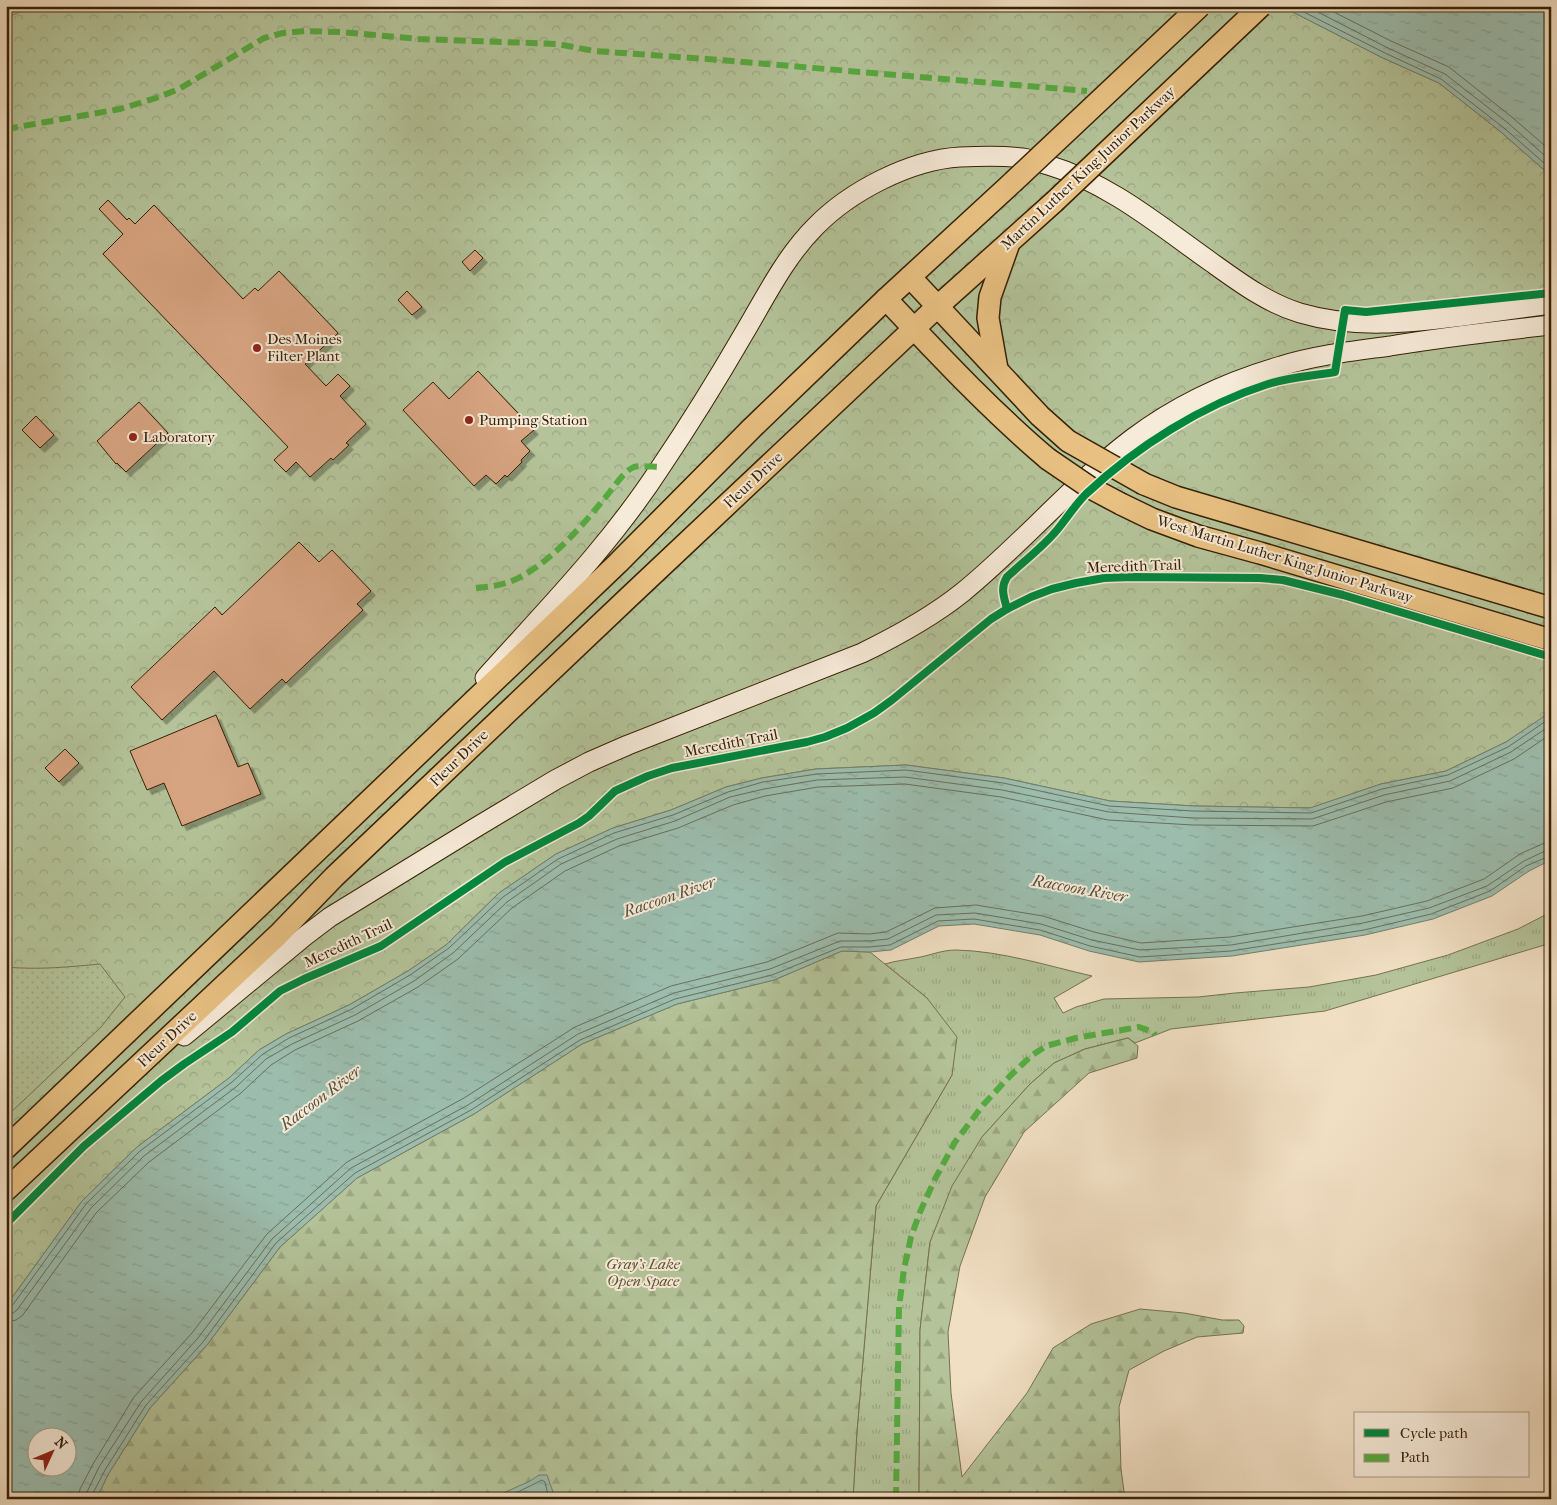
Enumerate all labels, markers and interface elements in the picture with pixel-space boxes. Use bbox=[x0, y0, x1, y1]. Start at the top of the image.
street label: Martin Luther King Junior Parkway bbox=[997, 82, 1180, 254]
place label: Des Moines Filter Plant bbox=[267, 330, 342, 365]
marker: Des Moines Filter Plant bbox=[251, 342, 263, 354]
place label: Pumping Station bbox=[479, 411, 588, 429]
marker: Pumping Station bbox=[463, 414, 475, 426]
place label: Laboratory bbox=[143, 428, 216, 446]
marker: Laboratory bbox=[127, 431, 139, 443]
street label: Fleur Drive bbox=[720, 448, 787, 512]
street label: West Martin Luther King Junior Parkway bbox=[1154, 511, 1416, 607]
street label: Meredith Trail bbox=[1086, 555, 1182, 577]
street label: Fleur Drive bbox=[426, 725, 492, 790]
street label: Meredith Trail bbox=[683, 725, 779, 761]
water label: Raccoon River bbox=[620, 871, 719, 921]
water label: Raccoon River bbox=[1030, 871, 1131, 907]
street label: Meredith Trail bbox=[301, 915, 395, 971]
street label: Fleur Drive bbox=[134, 1007, 201, 1071]
water label: Raccoon River bbox=[275, 1060, 366, 1135]
park label: Gray's Lake Open Space bbox=[606, 1255, 681, 1290]
legend bbox=[1354, 1412, 1530, 1478]
text: Cycle path bbox=[1400, 1424, 1468, 1442]
north arrow bbox=[28, 1428, 78, 1478]
text: N bbox=[51, 1434, 71, 1453]
text: Path bbox=[1400, 1448, 1430, 1466]

